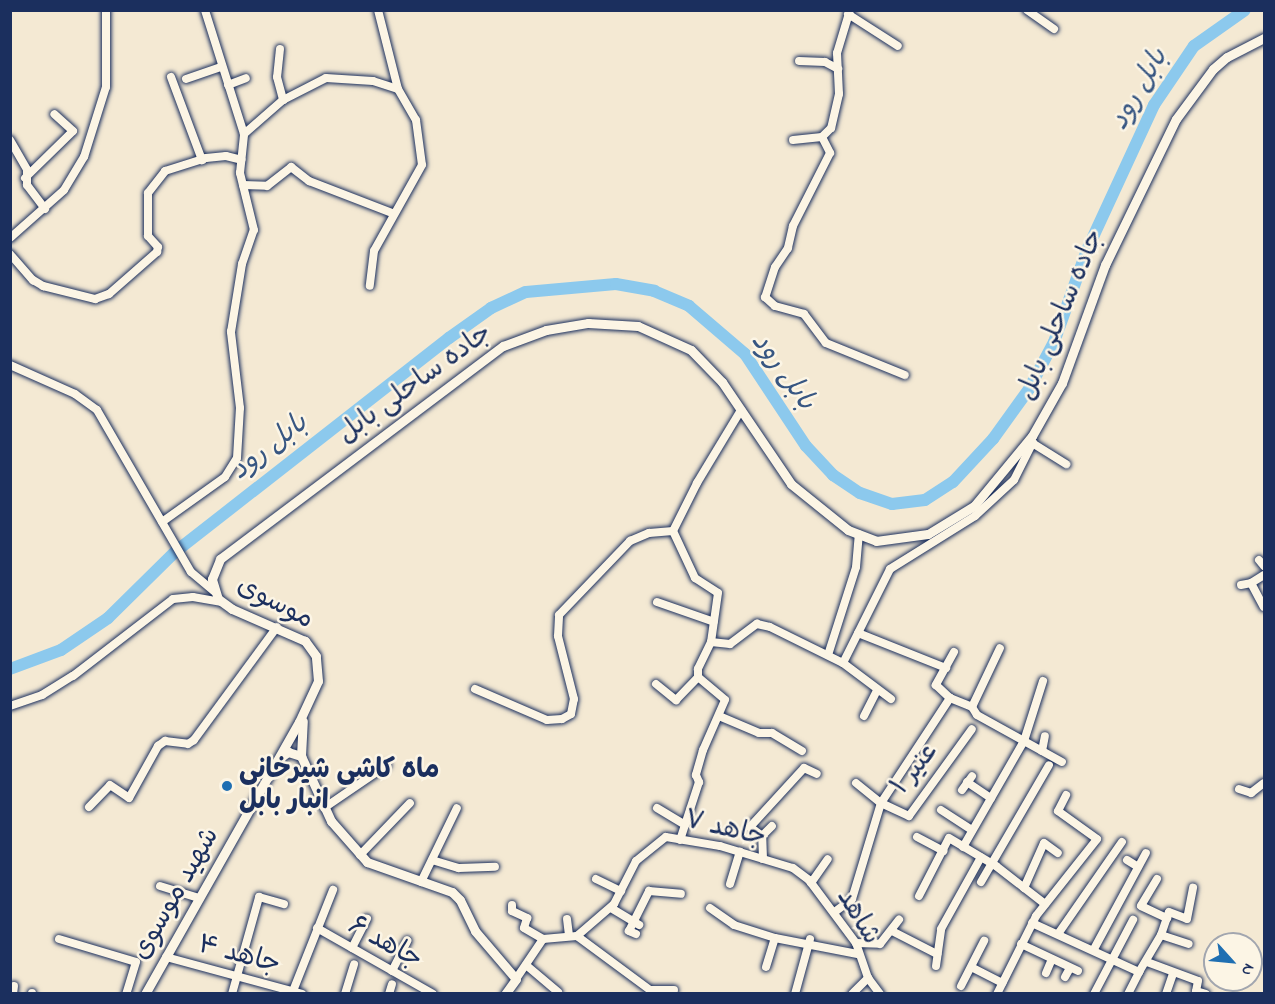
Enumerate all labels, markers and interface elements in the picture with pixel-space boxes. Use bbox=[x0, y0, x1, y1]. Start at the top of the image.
water label: بابل رود bbox=[1103, 43, 1177, 137]
street label: جاده ساحلی بابل bbox=[1010, 225, 1112, 405]
street label: جاده ساحلی بابل bbox=[332, 317, 498, 451]
water label: بابل رود bbox=[742, 326, 822, 418]
water label: بابل رود bbox=[225, 408, 315, 488]
street label: موسوی bbox=[231, 569, 319, 637]
street label: عنیر ۱ bbox=[885, 736, 945, 802]
place label: ماه کاشی شیرخانی انبار بابل bbox=[239, 754, 440, 817]
marker: ماه کاشی شیرخانی انبار بابل bbox=[220, 779, 234, 793]
street label: جاهد ۷ bbox=[681, 804, 769, 854]
street label: شهید موسوی bbox=[125, 822, 227, 966]
street label: شاهد bbox=[829, 883, 887, 951]
street label: جاهد ۶ bbox=[342, 909, 428, 977]
street label: جاهد ۴ bbox=[194, 928, 284, 982]
north arrow bbox=[1203, 932, 1263, 992]
text: N bbox=[1234, 959, 1260, 980]

